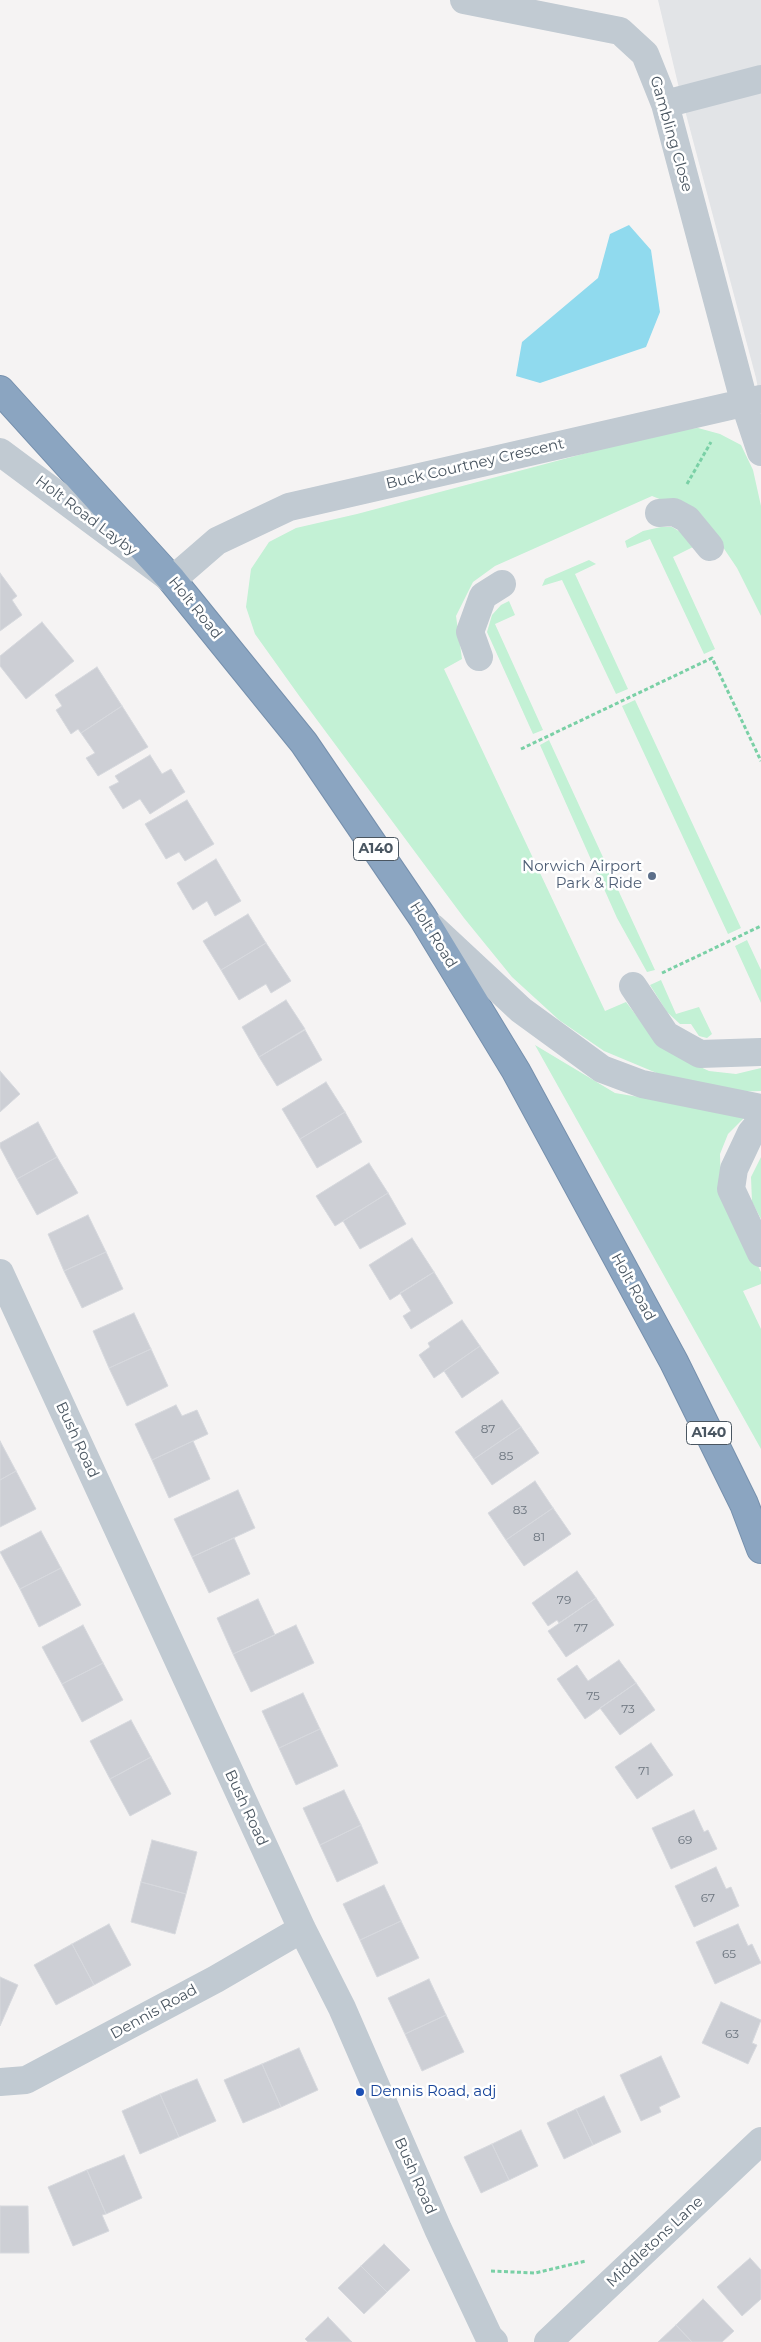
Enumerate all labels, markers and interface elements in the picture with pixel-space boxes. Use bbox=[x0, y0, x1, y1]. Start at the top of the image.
street label: Gambling Close bbox=[646, 74, 696, 194]
street label: Buck Courtney Crescent bbox=[384, 435, 566, 493]
street label: Holt Road Layby bbox=[32, 472, 140, 560]
street label: Holt Road bbox=[164, 573, 226, 643]
road number: A140 bbox=[354, 838, 398, 861]
place label: Norwich Airport Park & Ride bbox=[522, 858, 642, 893]
marker: Norwich Airport Park & Ride bbox=[646, 870, 658, 882]
street label: Holt Road bbox=[406, 899, 460, 971]
street label: Holt Road bbox=[607, 1250, 659, 1324]
street label: Bush Road bbox=[52, 1399, 102, 1481]
house number: 87 bbox=[481, 1422, 495, 1436]
road number: A140 bbox=[686, 1422, 732, 1445]
house number: 85 bbox=[499, 1449, 513, 1463]
house number: 83 bbox=[513, 1503, 527, 1517]
house number: 81 bbox=[533, 1530, 545, 1544]
house number: 79 bbox=[557, 1593, 571, 1607]
house number: 77 bbox=[574, 1621, 588, 1635]
house number: 75 bbox=[586, 1689, 600, 1703]
house number: 73 bbox=[621, 1702, 635, 1716]
house number: 71 bbox=[638, 1764, 650, 1778]
street label: Bush Road bbox=[221, 1767, 271, 1849]
house number: 69 bbox=[678, 1833, 692, 1847]
house number: 67 bbox=[701, 1891, 715, 1905]
house number: 65 bbox=[722, 1947, 736, 1961]
street label: Dennis Road bbox=[108, 1981, 200, 2043]
house number: 63 bbox=[725, 2027, 739, 2041]
place label: Dennis Road, adj bbox=[370, 2083, 496, 2101]
marker: Dennis Road, adj bbox=[354, 2086, 366, 2098]
street label: Bush Road bbox=[390, 2135, 440, 2217]
street label: Middletons Lane bbox=[603, 2193, 707, 2291]

